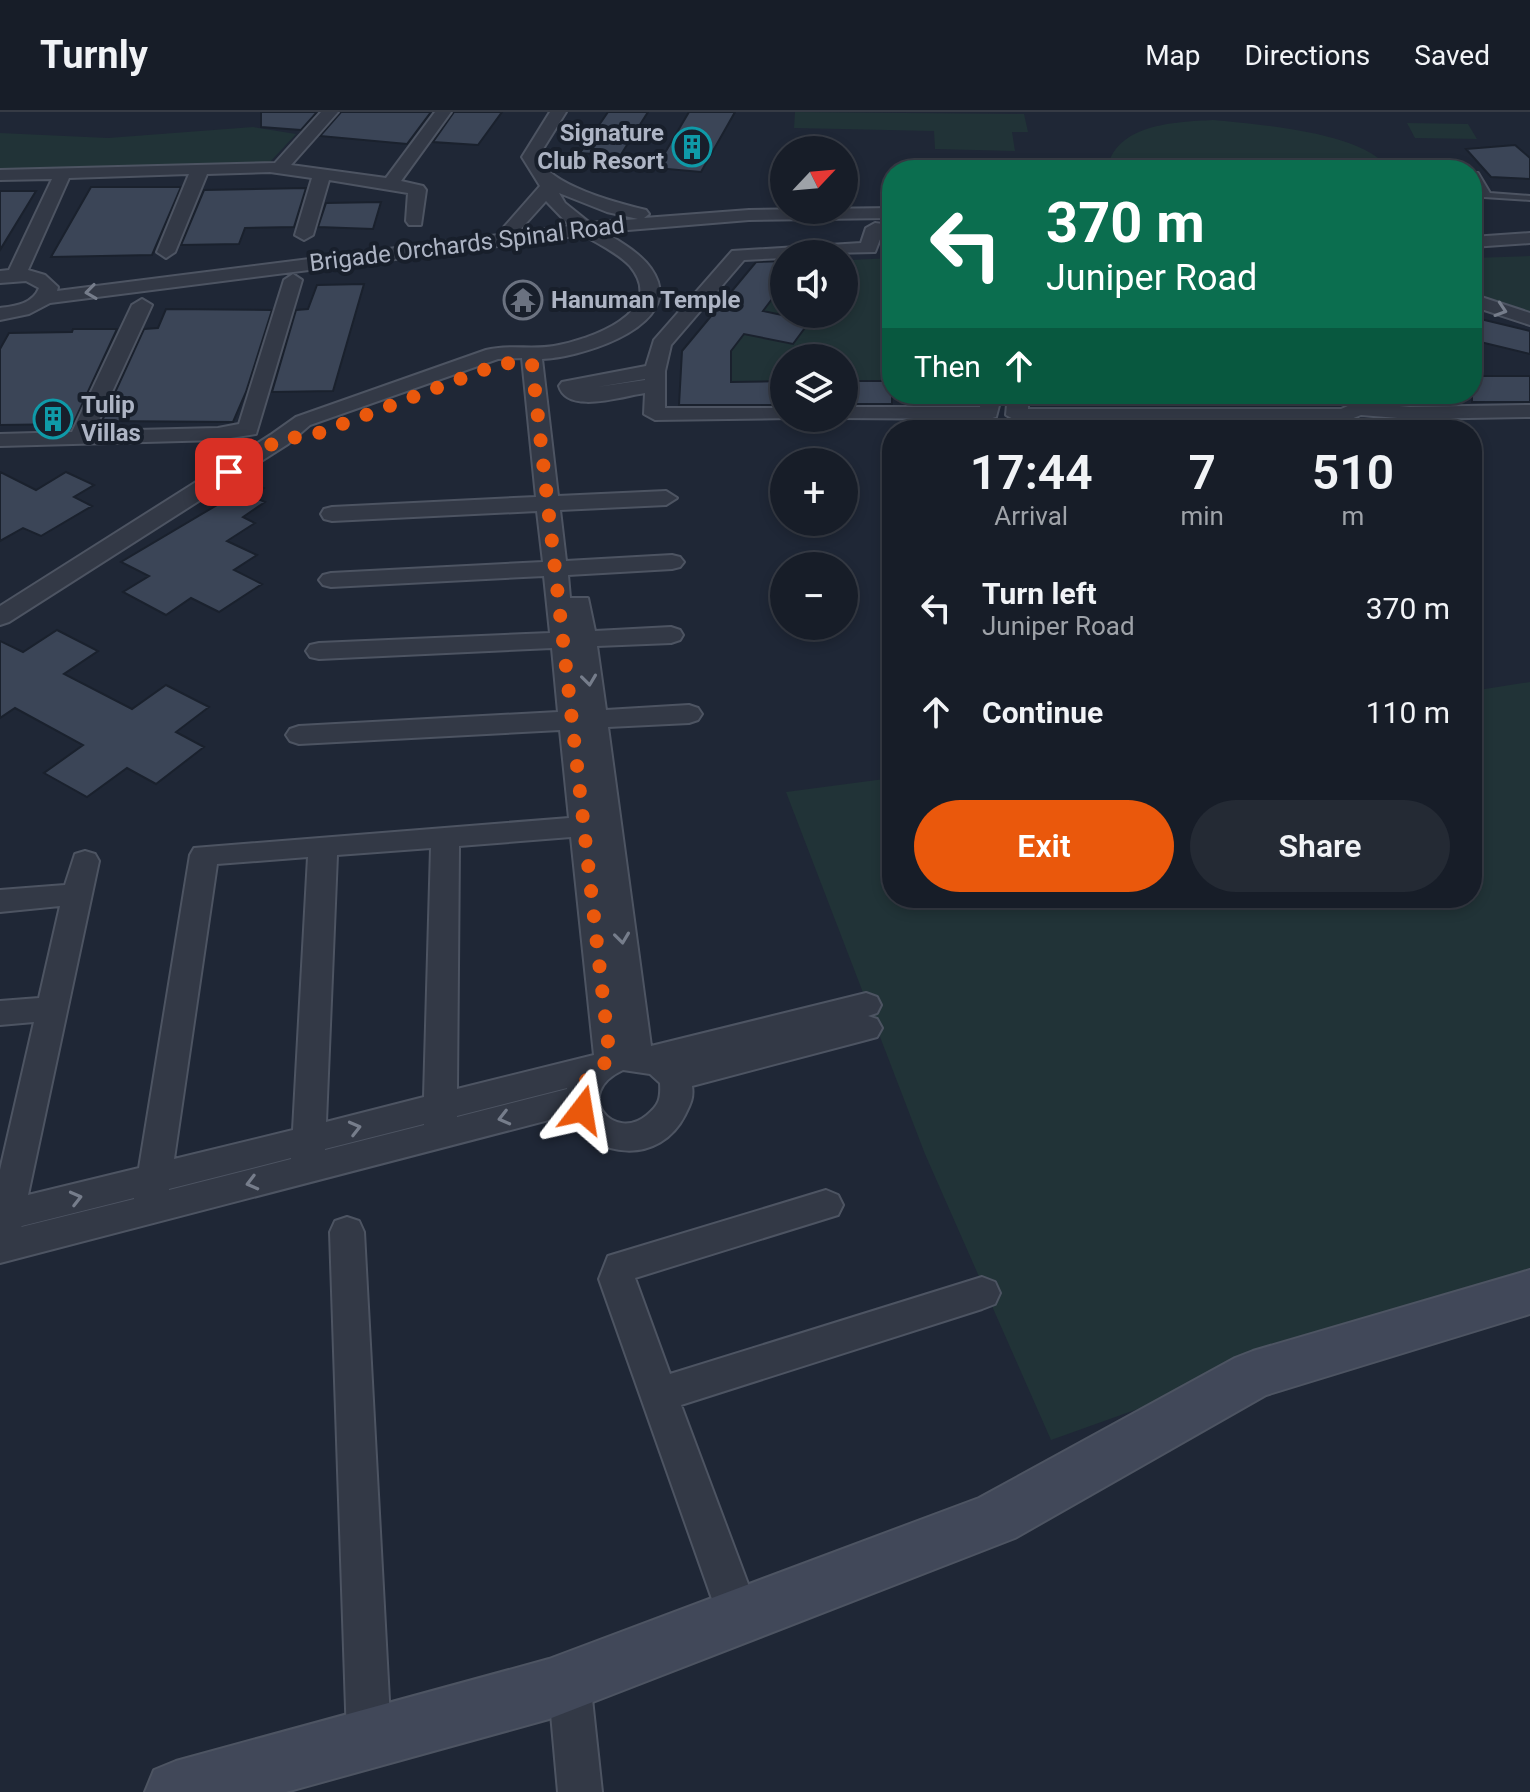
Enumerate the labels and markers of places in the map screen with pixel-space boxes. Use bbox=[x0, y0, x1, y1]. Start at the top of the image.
place label: Signature Club Resort bbox=[537, 119, 664, 175]
building icon: Signature Club Resort bbox=[671, 126, 713, 168]
temple icon: Hanuman Temple bbox=[502, 279, 544, 321]
place label: Hanuman Temple bbox=[551, 286, 740, 314]
place label: Tulip Villas bbox=[81, 391, 141, 447]
building icon: Tulip Villas bbox=[32, 398, 74, 440]
pin bbox=[195, 438, 263, 506]

